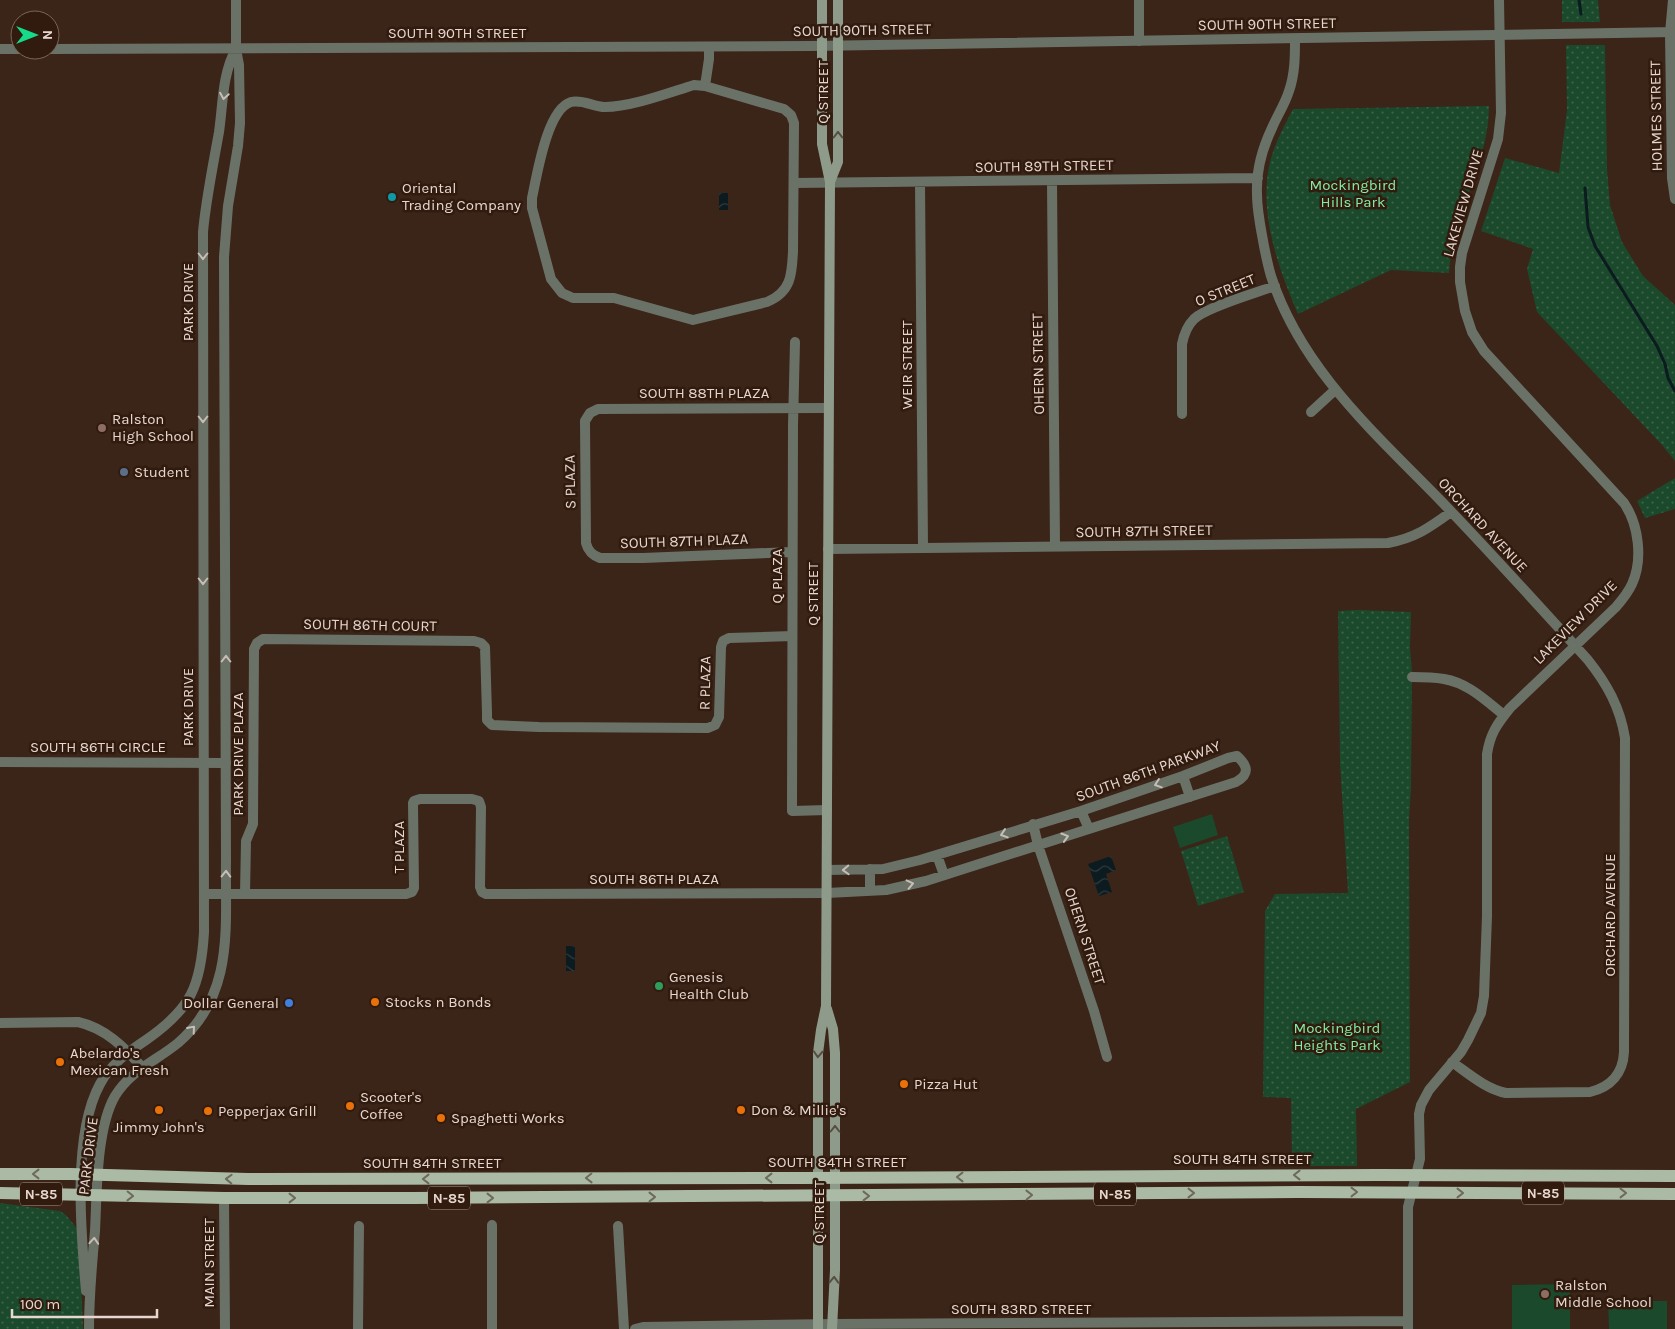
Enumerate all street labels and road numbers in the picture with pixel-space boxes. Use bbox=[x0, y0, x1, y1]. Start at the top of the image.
street label: SOUTH 90TH STREET bbox=[1198, 14, 1337, 34]
street label: SOUTH 90TH STREET bbox=[793, 20, 932, 40]
street label: SOUTH 90TH STREET bbox=[388, 24, 527, 42]
street label: Q STREET bbox=[814, 60, 832, 124]
street label: HOLMES STREET bbox=[1646, 60, 1666, 171]
street label: LAKEVIEW DRIVE bbox=[1439, 147, 1487, 259]
street label: SOUTH 89TH STREET bbox=[974, 156, 1114, 176]
street label: PARK DRIVE bbox=[179, 263, 197, 341]
street label: O STREET bbox=[1192, 270, 1258, 310]
street label: OHERN STREET bbox=[1028, 313, 1048, 415]
street label: WEIR STREET bbox=[898, 320, 916, 409]
street label: SOUTH 88TH PLAZA bbox=[639, 384, 770, 402]
street label: S PLAZA bbox=[561, 454, 579, 509]
street label: ORCHARD AVENUE bbox=[1435, 474, 1531, 576]
street label: SOUTH 87TH STREET bbox=[1075, 521, 1213, 541]
street label: SOUTH 87TH PLAZA bbox=[620, 530, 749, 552]
street label: Q PLAZA bbox=[768, 548, 786, 603]
street label: Q STREET bbox=[804, 562, 822, 626]
street label: LAKEVIEW DRIVE bbox=[1529, 576, 1621, 668]
street label: SOUTH 86TH COURT bbox=[303, 615, 438, 635]
street label: R PLAZA bbox=[696, 655, 714, 710]
street label: PARK DRIVE bbox=[179, 668, 197, 746]
street label: PARK DRIVE PLAZA bbox=[229, 692, 247, 816]
street label: SOUTH 86TH PARKWAY bbox=[1073, 736, 1223, 806]
street label: SOUTH 86TH CIRCLE bbox=[30, 738, 166, 756]
street label: T PLAZA bbox=[390, 820, 408, 873]
street label: ORCHARD AVENUE bbox=[1601, 854, 1619, 976]
street label: SOUTH 86TH PLAZA bbox=[589, 870, 719, 888]
street label: OHERN STREET bbox=[1061, 885, 1109, 987]
street label: PARK DRIVE bbox=[74, 1116, 102, 1196]
street label: SOUTH 84TH STREET bbox=[1173, 1150, 1312, 1168]
street label: SOUTH 84TH STREET bbox=[768, 1153, 907, 1171]
street label: SOUTH 84TH STREET bbox=[363, 1154, 502, 1172]
street label: Q STREET bbox=[810, 1180, 828, 1244]
road number: N-85 bbox=[20, 1182, 62, 1206]
road number: N-85 bbox=[1094, 1182, 1136, 1206]
road number: N-85 bbox=[1522, 1182, 1564, 1204]
road number: N-85 bbox=[428, 1186, 470, 1210]
street label: MAIN STREET bbox=[200, 1218, 218, 1308]
street label: SOUTH 83RD STREET bbox=[951, 1300, 1092, 1318]

